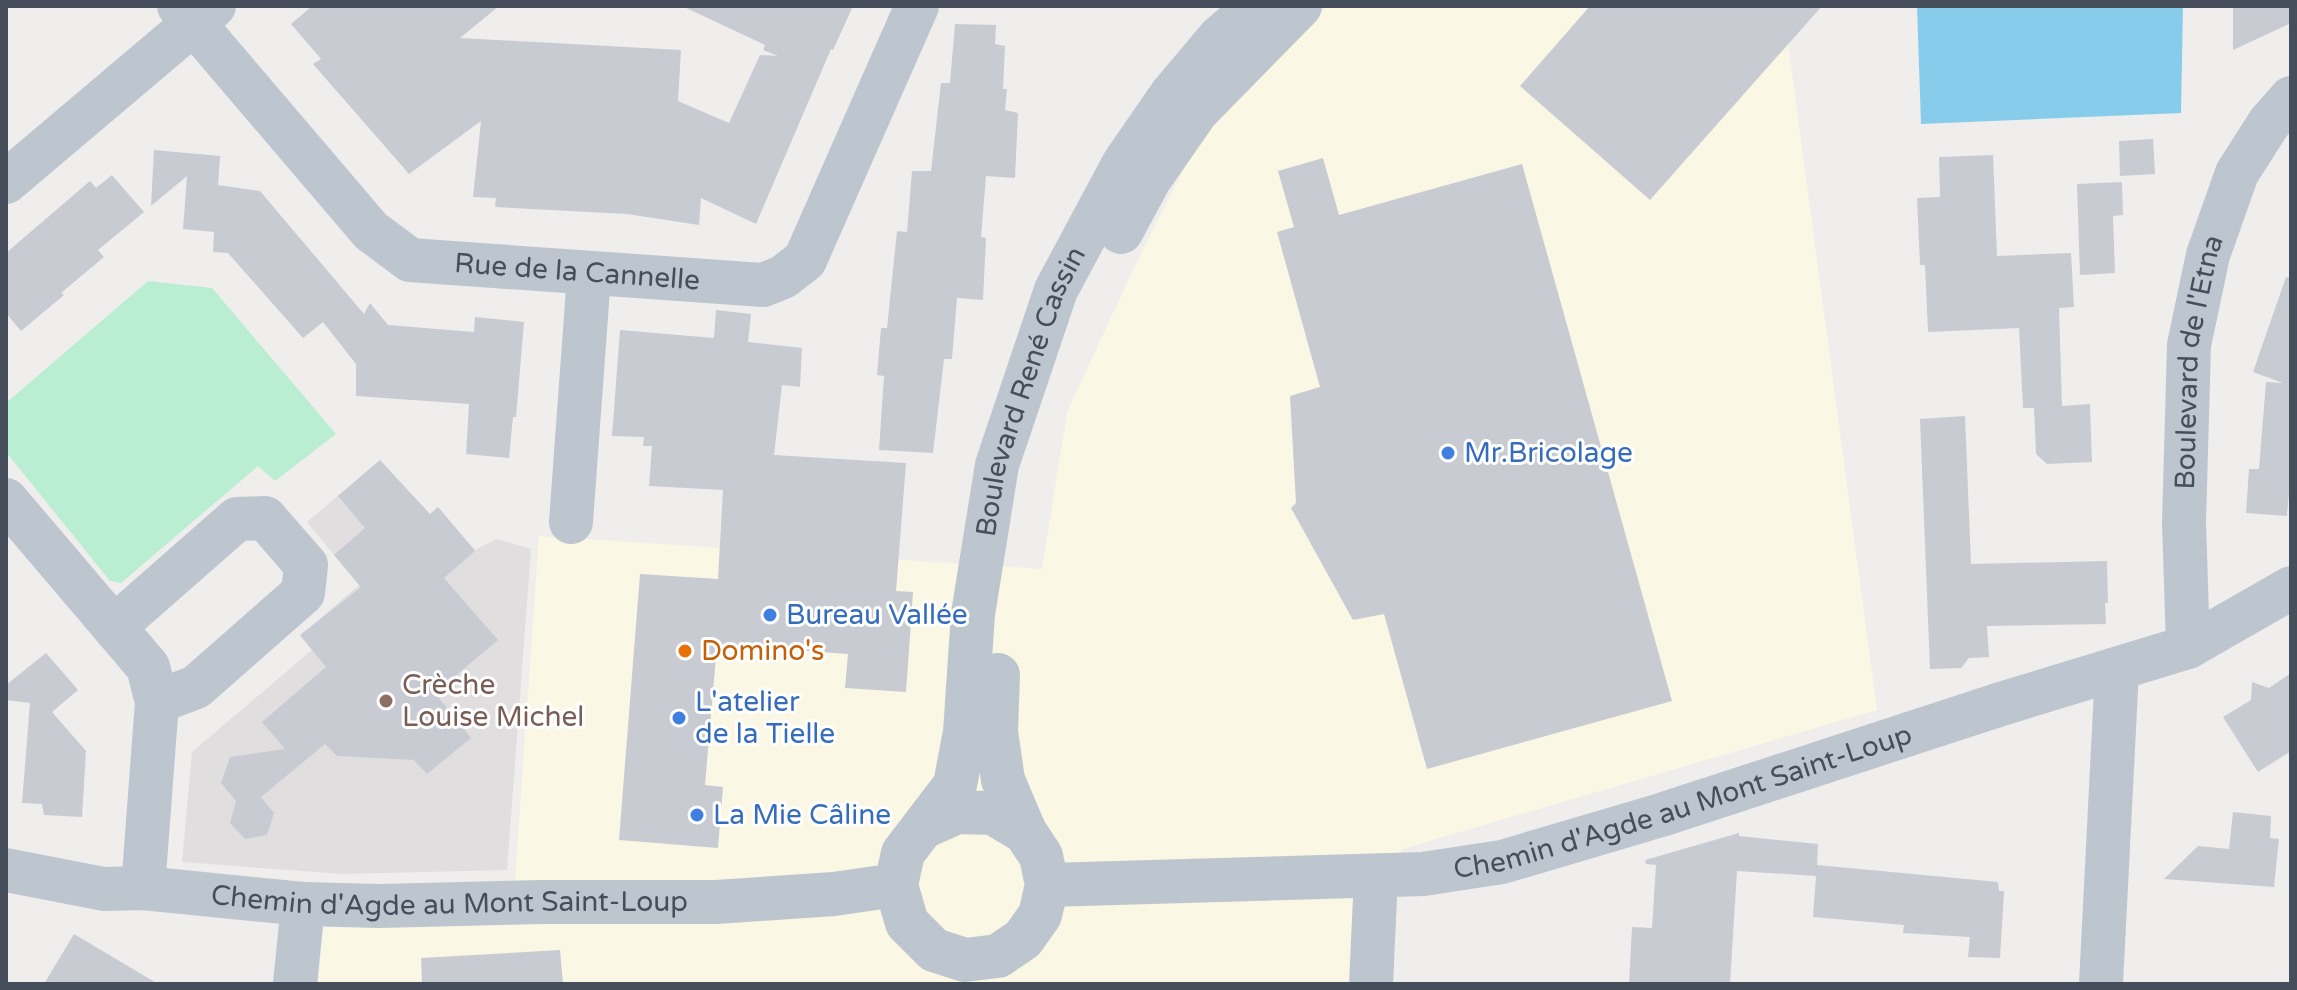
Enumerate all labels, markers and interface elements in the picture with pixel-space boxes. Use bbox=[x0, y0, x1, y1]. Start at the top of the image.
street label: Boulevard de l'Etna bbox=[2168, 230, 2231, 490]
street label: Boulevard René Cassin bbox=[969, 241, 1093, 539]
street label: Rue de la Cannelle bbox=[453, 246, 701, 297]
place label: Mr.Bricolage bbox=[1464, 436, 1633, 470]
marker: Mr.Bricolage bbox=[1439, 444, 1457, 462]
place label: Bureau Vallée bbox=[786, 598, 968, 632]
marker: Bureau Vallée bbox=[761, 606, 779, 624]
place label: Domino's bbox=[701, 634, 825, 668]
marker: Domino's bbox=[676, 642, 694, 660]
place label: Crèche Louise Michel bbox=[402, 668, 584, 734]
place label: L'atelier de la Tielle bbox=[695, 685, 835, 751]
marker: Crèche Louise Michel bbox=[377, 692, 395, 710]
marker: L'atelier de la Tielle bbox=[670, 709, 688, 727]
street label: Chemin d'Agde au Mont Saint-Loup bbox=[1451, 717, 1916, 886]
place label: La Mie Câline bbox=[713, 798, 891, 832]
marker: La Mie Câline bbox=[688, 806, 706, 824]
street label: Chemin d'Agde au Mont Saint-Loup bbox=[209, 878, 688, 923]

